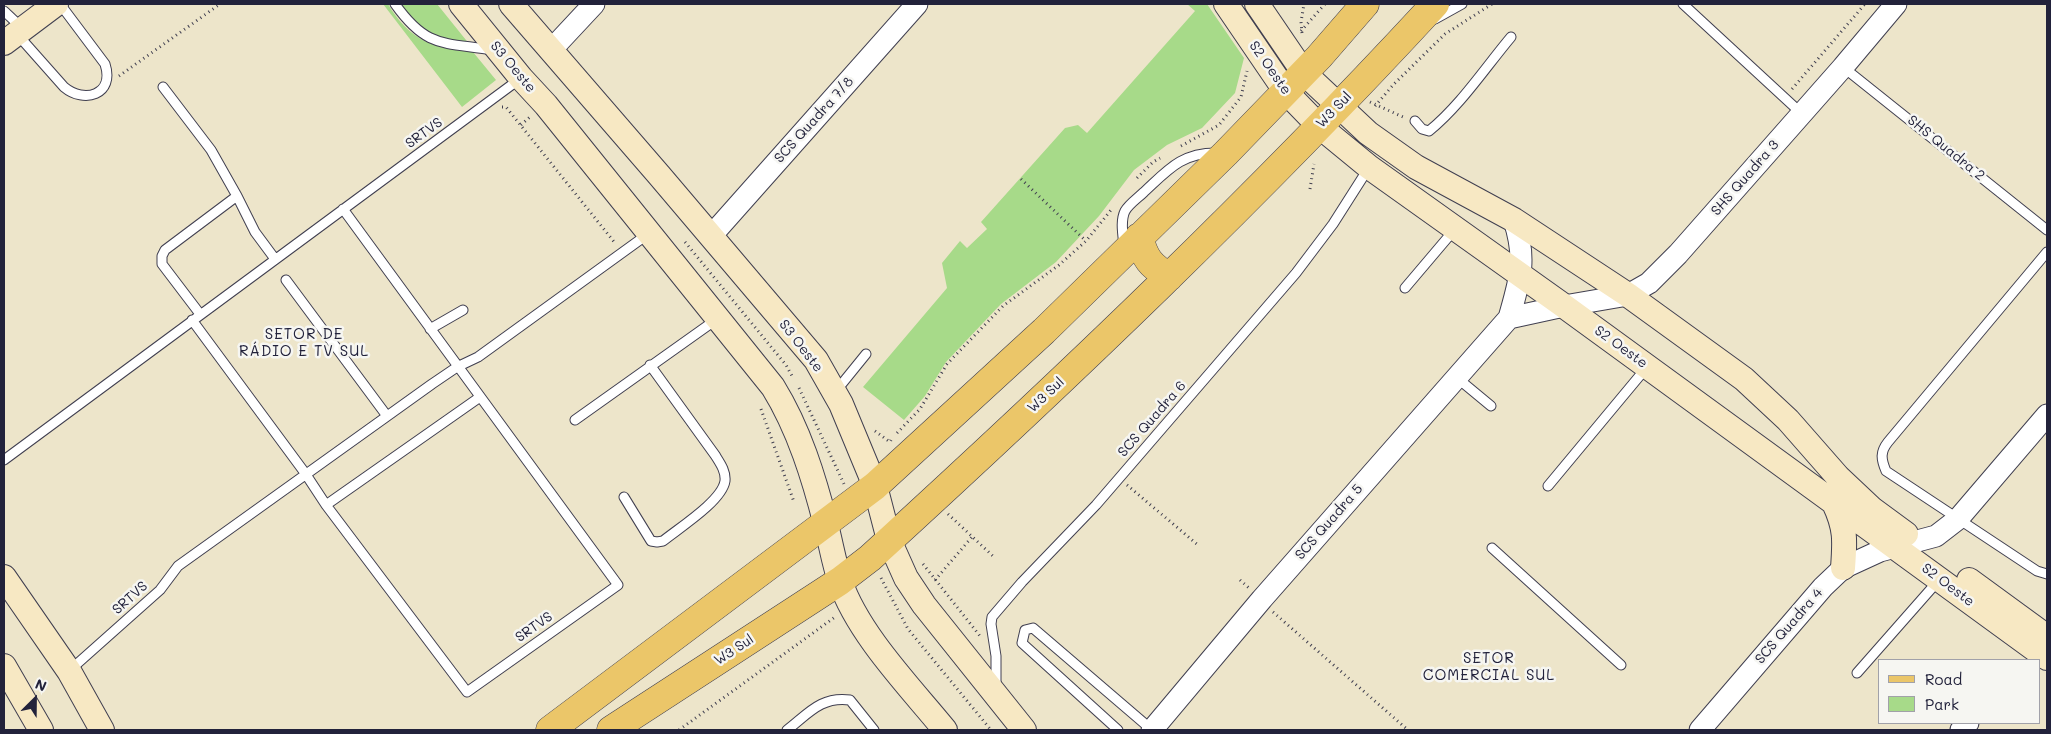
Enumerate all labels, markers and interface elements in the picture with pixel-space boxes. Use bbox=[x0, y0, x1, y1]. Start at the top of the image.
street label: S3 Oeste bbox=[487, 38, 539, 96]
street label: S2 Oeste bbox=[1245, 38, 1295, 98]
street label: SCS Quadra 7/8 bbox=[771, 73, 857, 167]
street label: W3 Sul bbox=[1313, 88, 1355, 132]
street label: SHS Quadra 2 bbox=[1904, 112, 1988, 184]
street label: SRTVS bbox=[402, 114, 446, 152]
street label: SHS Quadra 3 bbox=[1708, 137, 1782, 219]
street label: S3 Oeste bbox=[775, 316, 827, 376]
street label: S2 Oeste bbox=[1591, 322, 1651, 372]
district label: SETOR DE RÁDIO E TV SUL bbox=[237, 325, 371, 360]
street label: W3 Sul bbox=[1024, 374, 1068, 416]
street label: SCS Quadra 6 bbox=[1114, 378, 1190, 460]
street label: SCS Quadra 5 bbox=[1292, 481, 1366, 563]
street label: S2 Oeste bbox=[1918, 560, 1978, 610]
street label: SRTVS bbox=[109, 578, 151, 618]
street label: SCS Quadra 4 bbox=[1752, 585, 1826, 667]
street label: SRTVS bbox=[512, 608, 556, 646]
street label: W3 Sul bbox=[711, 631, 757, 669]
district label: SETOR COMERCIAL SUL bbox=[1421, 649, 1557, 684]
legend bbox=[1878, 659, 2041, 724]
text: Road bbox=[1925, 669, 1962, 689]
north arrow bbox=[10, 674, 60, 724]
text: N bbox=[32, 674, 50, 696]
text: Park bbox=[1925, 694, 1959, 714]

